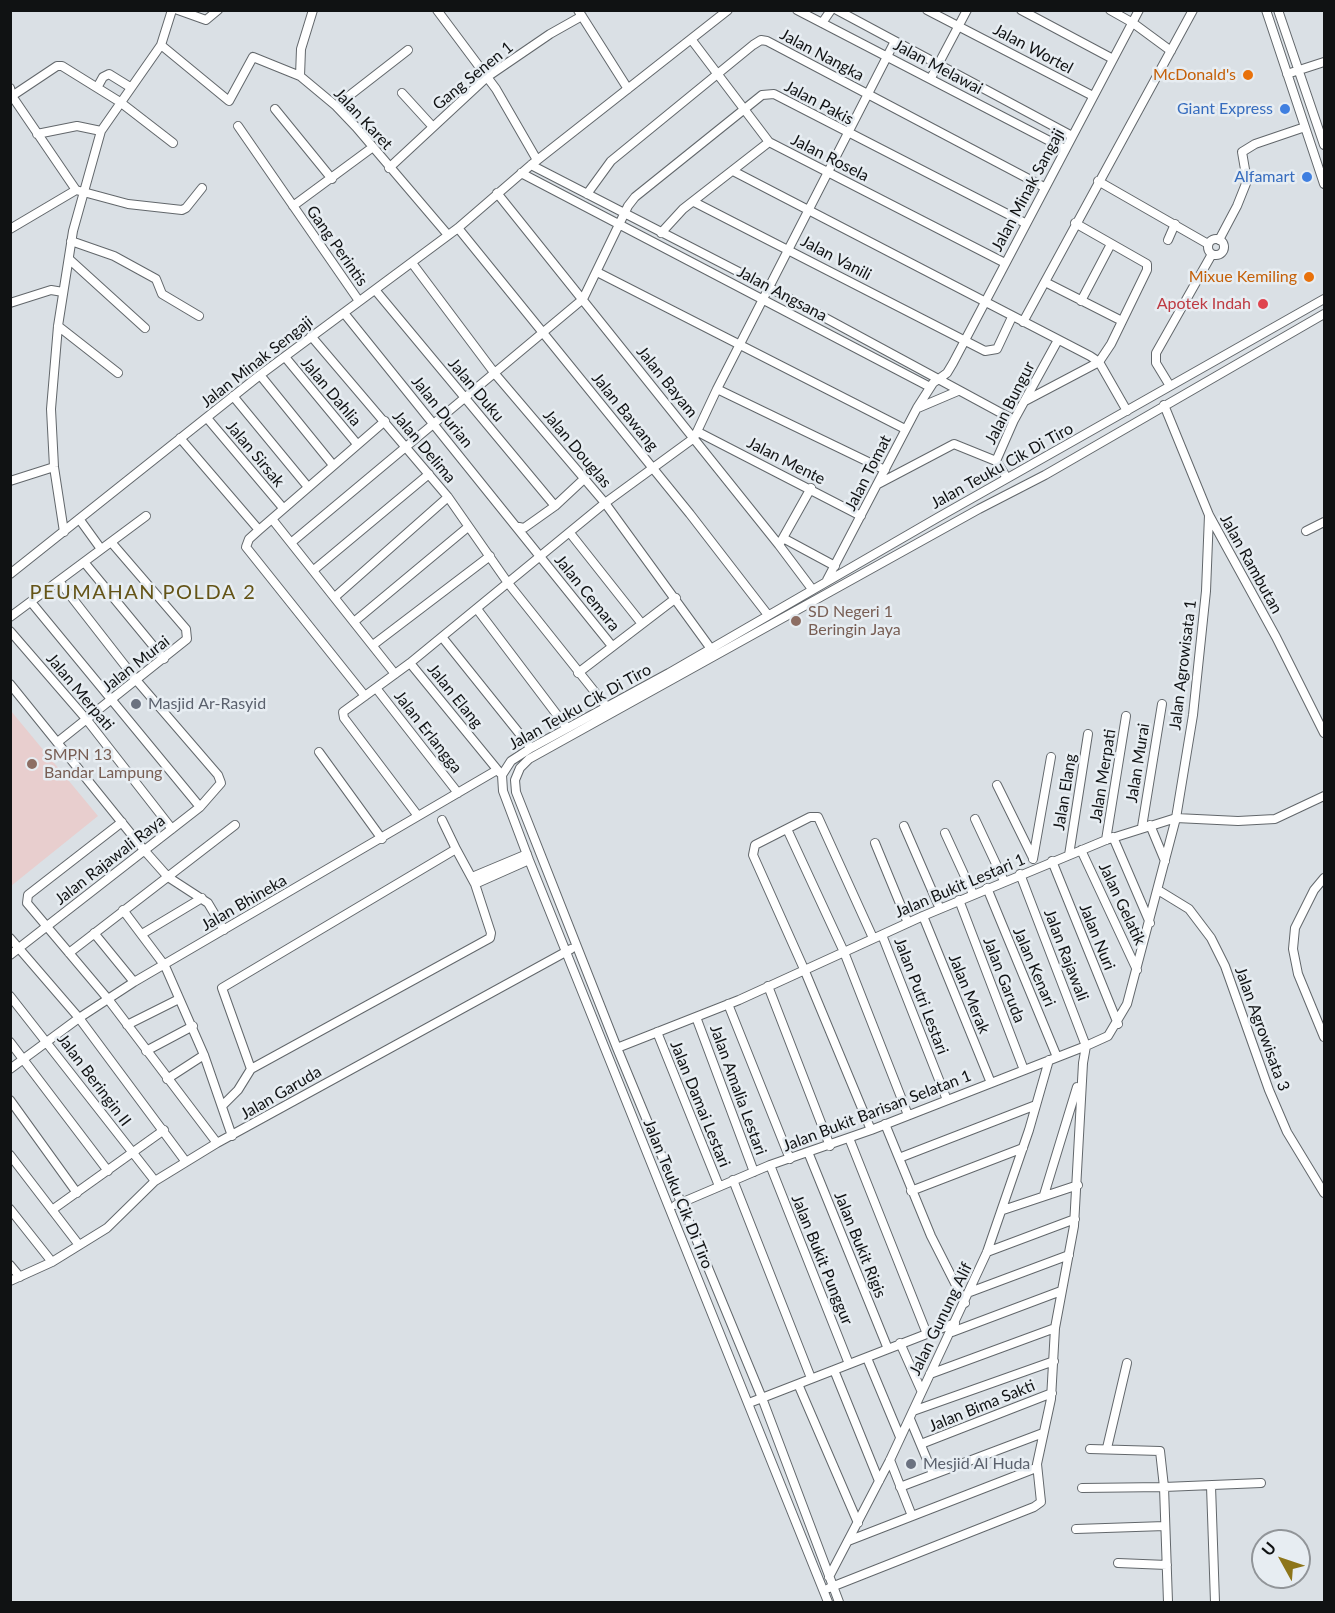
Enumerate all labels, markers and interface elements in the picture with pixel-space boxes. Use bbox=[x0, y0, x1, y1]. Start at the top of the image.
street label: Jalan Wortel bbox=[990, 20, 1076, 78]
street label: Jalan Nangka bbox=[777, 25, 867, 85]
street label: Jalan Melawai bbox=[890, 35, 986, 99]
street label: Gang Senen 1 bbox=[429, 38, 517, 114]
place label: McDonald's bbox=[1153, 65, 1236, 85]
marker: McDonald's bbox=[1241, 68, 1255, 82]
street label: Jalan Pakis bbox=[781, 77, 857, 129]
street label: Jalan Karet bbox=[330, 84, 396, 154]
place label: Giant Express bbox=[1177, 99, 1273, 119]
marker: Giant Express bbox=[1278, 102, 1292, 116]
street label: Jalan Minak Sangaji bbox=[988, 125, 1068, 255]
street label: Jalan Rosela bbox=[788, 130, 872, 186]
place label: Alfamart bbox=[1234, 167, 1295, 187]
marker: Alfamart bbox=[1300, 170, 1314, 184]
street label: Gang Perintis bbox=[302, 202, 372, 290]
street label: Jalan Vanili bbox=[797, 231, 875, 285]
street label: Jalan Angsana bbox=[734, 262, 830, 326]
place label: Mixue Kemiling bbox=[1189, 267, 1297, 287]
marker: Mixue Kemiling bbox=[1302, 270, 1316, 284]
place label: Apotek Indah bbox=[1157, 294, 1251, 314]
marker: Apotek Indah bbox=[1256, 297, 1270, 311]
street label: Jalan Minak Sengaji bbox=[197, 312, 317, 412]
street label: Jalan Bayam bbox=[632, 342, 702, 422]
street label: Jalan Dahlia bbox=[297, 354, 365, 430]
street label: Jalan Duku bbox=[444, 354, 508, 426]
street label: Jalan Bungur bbox=[981, 358, 1039, 448]
street label: Jalan Bawang bbox=[588, 369, 662, 455]
street label: Jalan Durian bbox=[407, 372, 477, 452]
street label: Jalan Douglas bbox=[539, 406, 615, 492]
street label: Jalan Delima bbox=[388, 407, 460, 487]
street label: Jalan Sirsak bbox=[222, 417, 288, 491]
street label: Jalan Teuku Cik Di Tiro bbox=[928, 419, 1076, 513]
street label: Jalan Tomat bbox=[841, 432, 895, 514]
street label: Jalan Mente bbox=[744, 433, 828, 489]
street label: Jalan Rambutan bbox=[1216, 511, 1286, 617]
street label: Jalan Cemara bbox=[550, 551, 624, 635]
district label: PEUMAHAN POLDA 2 bbox=[30, 581, 256, 605]
street label: Jalan Agrowisata 1 bbox=[1165, 599, 1201, 731]
place label: SD Negeri 1 Beringin Jaya bbox=[808, 602, 901, 640]
marker: SD Negeri 1 Beringin Jaya bbox=[789, 614, 803, 628]
street label: Jalan Murai bbox=[98, 632, 174, 696]
street label: Jalan Merpati bbox=[42, 650, 118, 734]
street label: Jalan Elang bbox=[423, 660, 487, 732]
street label: Jalan Teuku Cik Di Tiro bbox=[506, 660, 654, 754]
street label: Jalan Erlangga bbox=[390, 687, 466, 777]
place label: Masjid Ar-Rasyid bbox=[148, 694, 266, 714]
marker: Masjid Ar-Rasyid bbox=[129, 697, 143, 711]
street label: Jalan Murai bbox=[1122, 722, 1154, 804]
street label: Jalan Merpati bbox=[1086, 728, 1120, 824]
place label: SMPN 13 Bandar Lampung bbox=[44, 745, 162, 783]
street label: Jalan Elang bbox=[1049, 752, 1081, 832]
marker: SMPN 13 Bandar Lampung bbox=[25, 757, 39, 771]
street label: Jalan Rajawali Raya bbox=[51, 811, 169, 909]
street label: Jalan Bukit Lestari 1 bbox=[892, 850, 1028, 922]
street label: Jalan Gelatik bbox=[1095, 860, 1149, 948]
street label: Jalan Bhineka bbox=[198, 871, 290, 935]
street label: Jalan Nuri bbox=[1075, 901, 1119, 973]
street label: Jalan Rajawali bbox=[1040, 906, 1092, 1004]
street label: Jalan Kenari bbox=[1009, 925, 1059, 1009]
street label: Jalan Garuda bbox=[979, 934, 1029, 1026]
street label: Jalan Putri Lestari bbox=[890, 935, 952, 1057]
street label: Jalan Merak bbox=[944, 951, 994, 1037]
street label: Jalan Agrowisata 3 bbox=[1231, 964, 1293, 1094]
street label: Jalan Amalia Lestari bbox=[706, 1022, 770, 1158]
street label: Jalan Beringin II bbox=[53, 1030, 135, 1130]
street label: Jalan Damai Lestari bbox=[666, 1038, 734, 1170]
street label: Jalan Garuda bbox=[237, 1062, 325, 1124]
street label: Jalan Bukit Barisan Selatan 1 bbox=[780, 1066, 974, 1156]
street label: Jalan Teuku Cik Di Tiro bbox=[639, 1116, 717, 1272]
street label: Jalan Bukit Rigis bbox=[830, 1189, 890, 1301]
street label: Jalan Bukit Punggur bbox=[787, 1192, 857, 1328]
street label: Jalan Gunung Alif bbox=[905, 1260, 977, 1378]
street label: Jalan Bima Sakti bbox=[926, 1376, 1038, 1436]
place label: Mesjid Al Huda bbox=[923, 1454, 1030, 1474]
marker: Mesjid Al Huda bbox=[904, 1457, 918, 1471]
north arrow bbox=[1251, 1529, 1311, 1589]
text: U bbox=[1257, 1538, 1279, 1559]

